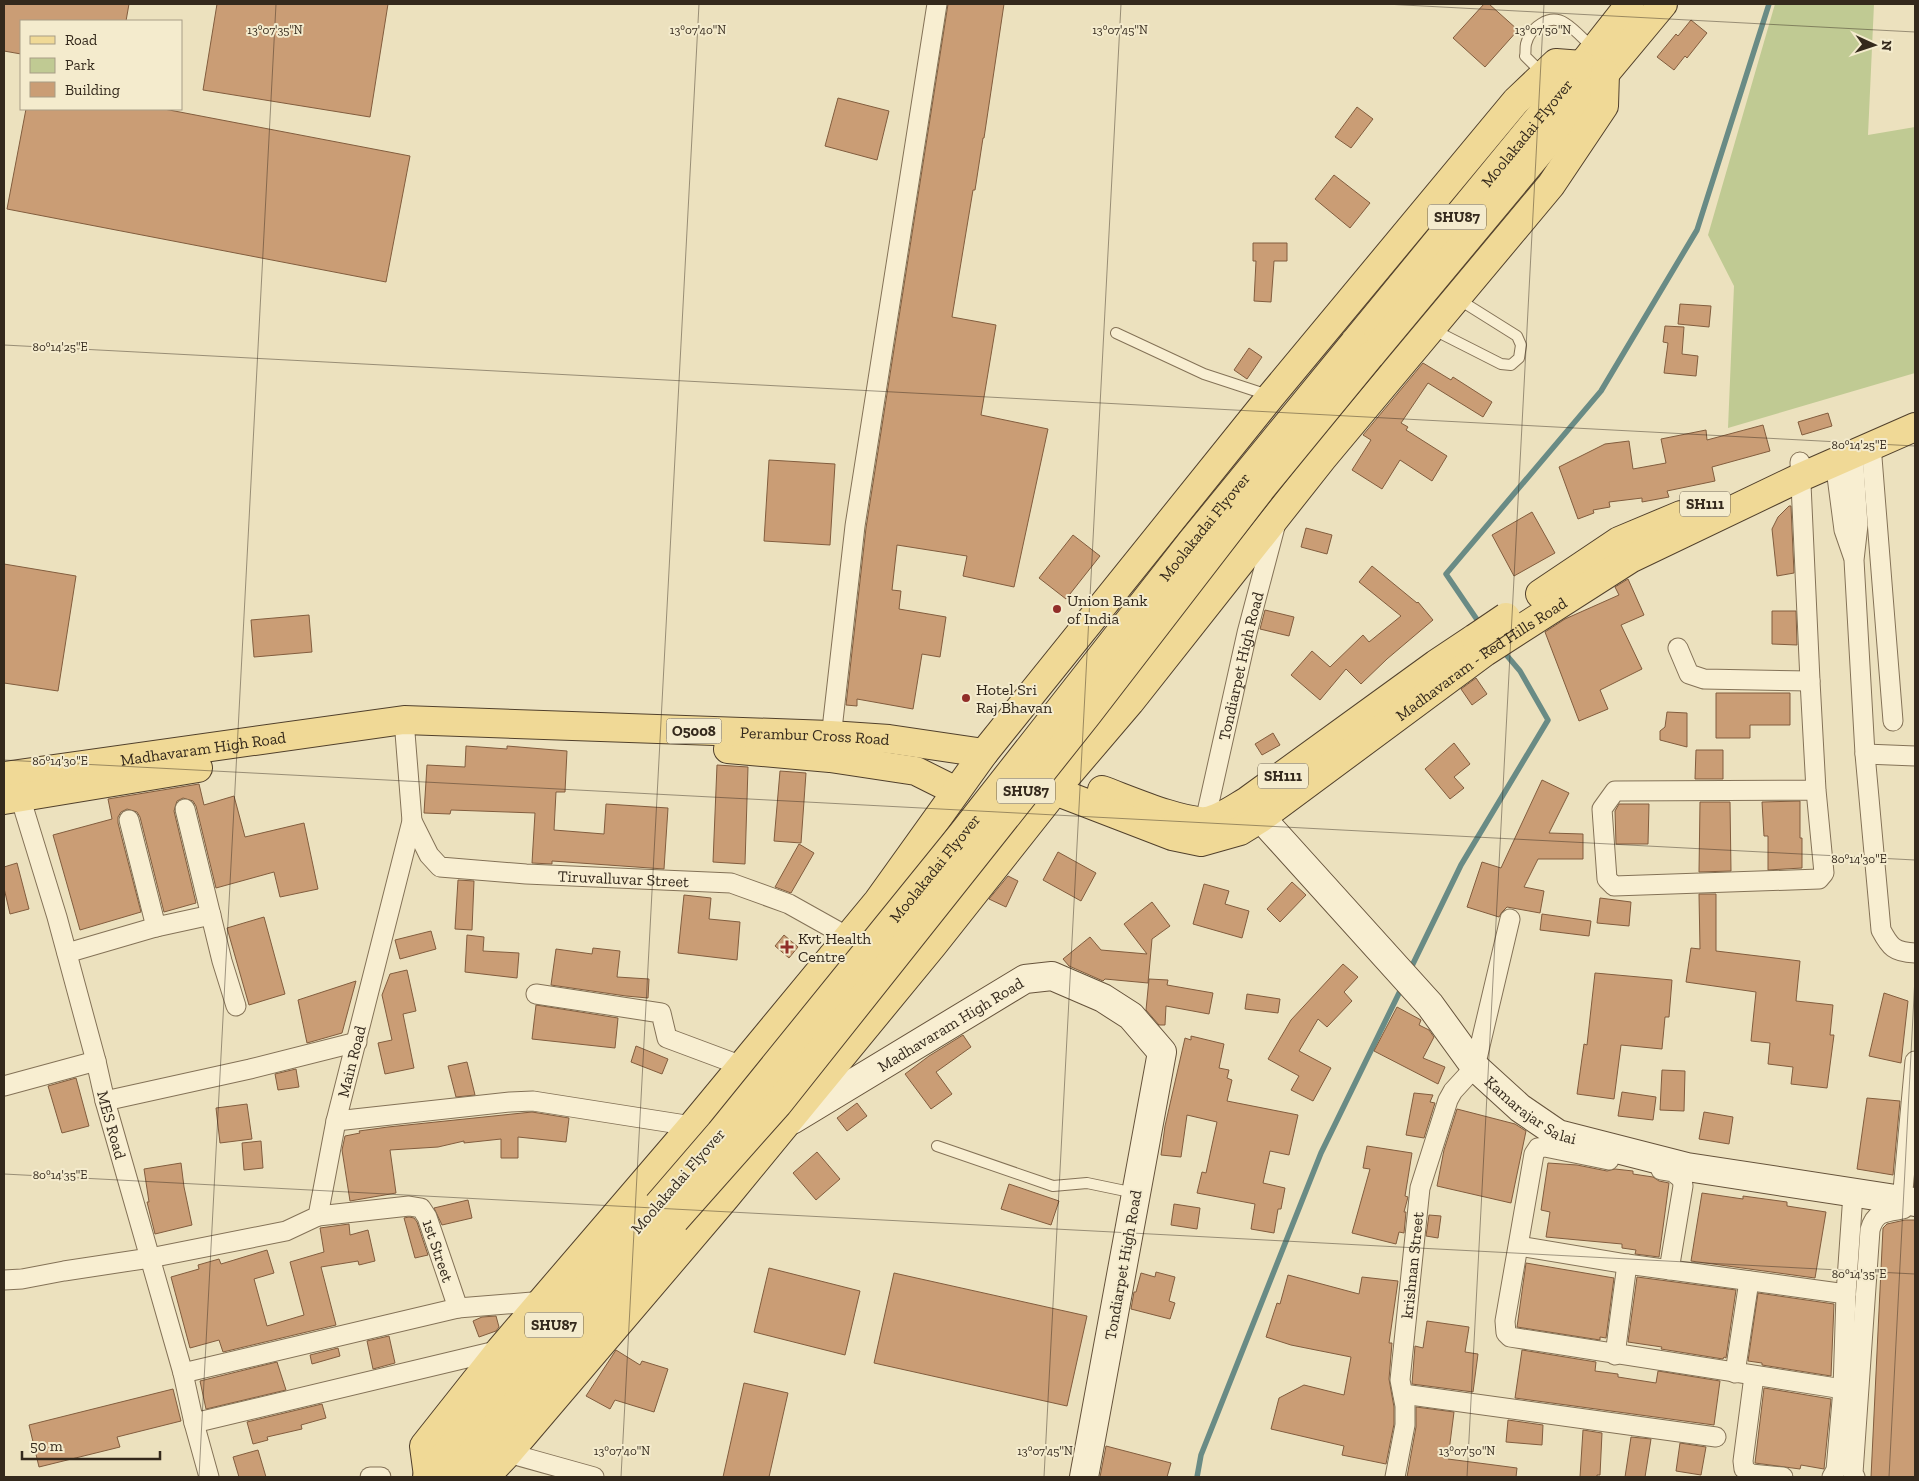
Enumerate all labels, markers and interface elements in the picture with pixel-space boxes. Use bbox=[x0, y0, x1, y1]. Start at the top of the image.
legend bbox=[20, 20, 182, 110]
north arrow bbox=[1849, 20, 1899, 70]
text: 13°07'35"N bbox=[247, 23, 303, 37]
text: 13°07'40"N bbox=[670, 23, 726, 37]
text: 13°07'45"N bbox=[1092, 23, 1148, 37]
text: 13°07'50"N bbox=[1515, 23, 1571, 37]
text: Road bbox=[65, 31, 98, 49]
text: N bbox=[1878, 40, 1895, 52]
text: Park bbox=[65, 56, 95, 74]
street label: Moolakadai Flyover bbox=[1477, 75, 1576, 191]
text: Building bbox=[65, 81, 120, 99]
road number: SHU87 bbox=[1428, 204, 1486, 230]
text: 80°14'25"E bbox=[32, 340, 88, 354]
text: 80°14'25"E bbox=[1831, 438, 1887, 452]
street label: Moolakadai Flyover bbox=[1155, 468, 1254, 585]
road number: SH111 bbox=[1680, 492, 1730, 516]
street label: Tondiarpet High Road bbox=[1214, 589, 1267, 742]
place label: Union Bank of India bbox=[1067, 591, 1148, 628]
street label: Madhavaram - Red Hills Road bbox=[1392, 593, 1570, 724]
marker: Union Bank of India bbox=[1051, 603, 1063, 615]
place label: Hotel Sri Raj Bhavan bbox=[976, 680, 1053, 717]
marker: Hotel Sri Raj Bhavan bbox=[960, 692, 972, 704]
road number: O5008 bbox=[666, 718, 722, 744]
street label: Perambur Cross Road bbox=[740, 722, 890, 749]
street label: Madhavaram High Road bbox=[119, 727, 287, 769]
text: 80°14'30"E bbox=[32, 754, 88, 768]
road number: SH111 bbox=[1258, 764, 1308, 788]
road number: SHU87 bbox=[997, 778, 1055, 804]
street label: Moolakadai Flyover bbox=[885, 810, 984, 926]
text: 80°14'30"E bbox=[1831, 852, 1887, 866]
street label: Tiruvalluvar Street bbox=[557, 866, 689, 891]
place label: Kvt Health Centre bbox=[798, 929, 871, 966]
marker: Kvt Health Centre bbox=[780, 940, 794, 954]
street label: Madhavaram High Road bbox=[874, 973, 1027, 1076]
street label: Main Road bbox=[333, 1023, 369, 1099]
street label: Kamarajar Salai bbox=[1481, 1071, 1579, 1148]
street label: MES Road bbox=[93, 1089, 131, 1161]
street label: Moolakadai Flyover bbox=[627, 1124, 729, 1238]
text: 80°14'35"E bbox=[33, 1168, 87, 1182]
street label: Tondiarpet High Road bbox=[1100, 1188, 1146, 1342]
street label: krishnan Street bbox=[1397, 1211, 1427, 1319]
street label: 1st Street bbox=[419, 1217, 458, 1284]
text: 80°14'35"E bbox=[1832, 1267, 1886, 1281]
road number: SHU87 bbox=[525, 1312, 583, 1338]
scale bar bbox=[22, 1428, 160, 1460]
text: 50 m bbox=[30, 1437, 63, 1455]
text: 13°07'40"N bbox=[594, 1444, 650, 1458]
text: 13°07'45"N bbox=[1017, 1444, 1073, 1458]
text: 13°07'50"N bbox=[1439, 1444, 1495, 1458]

